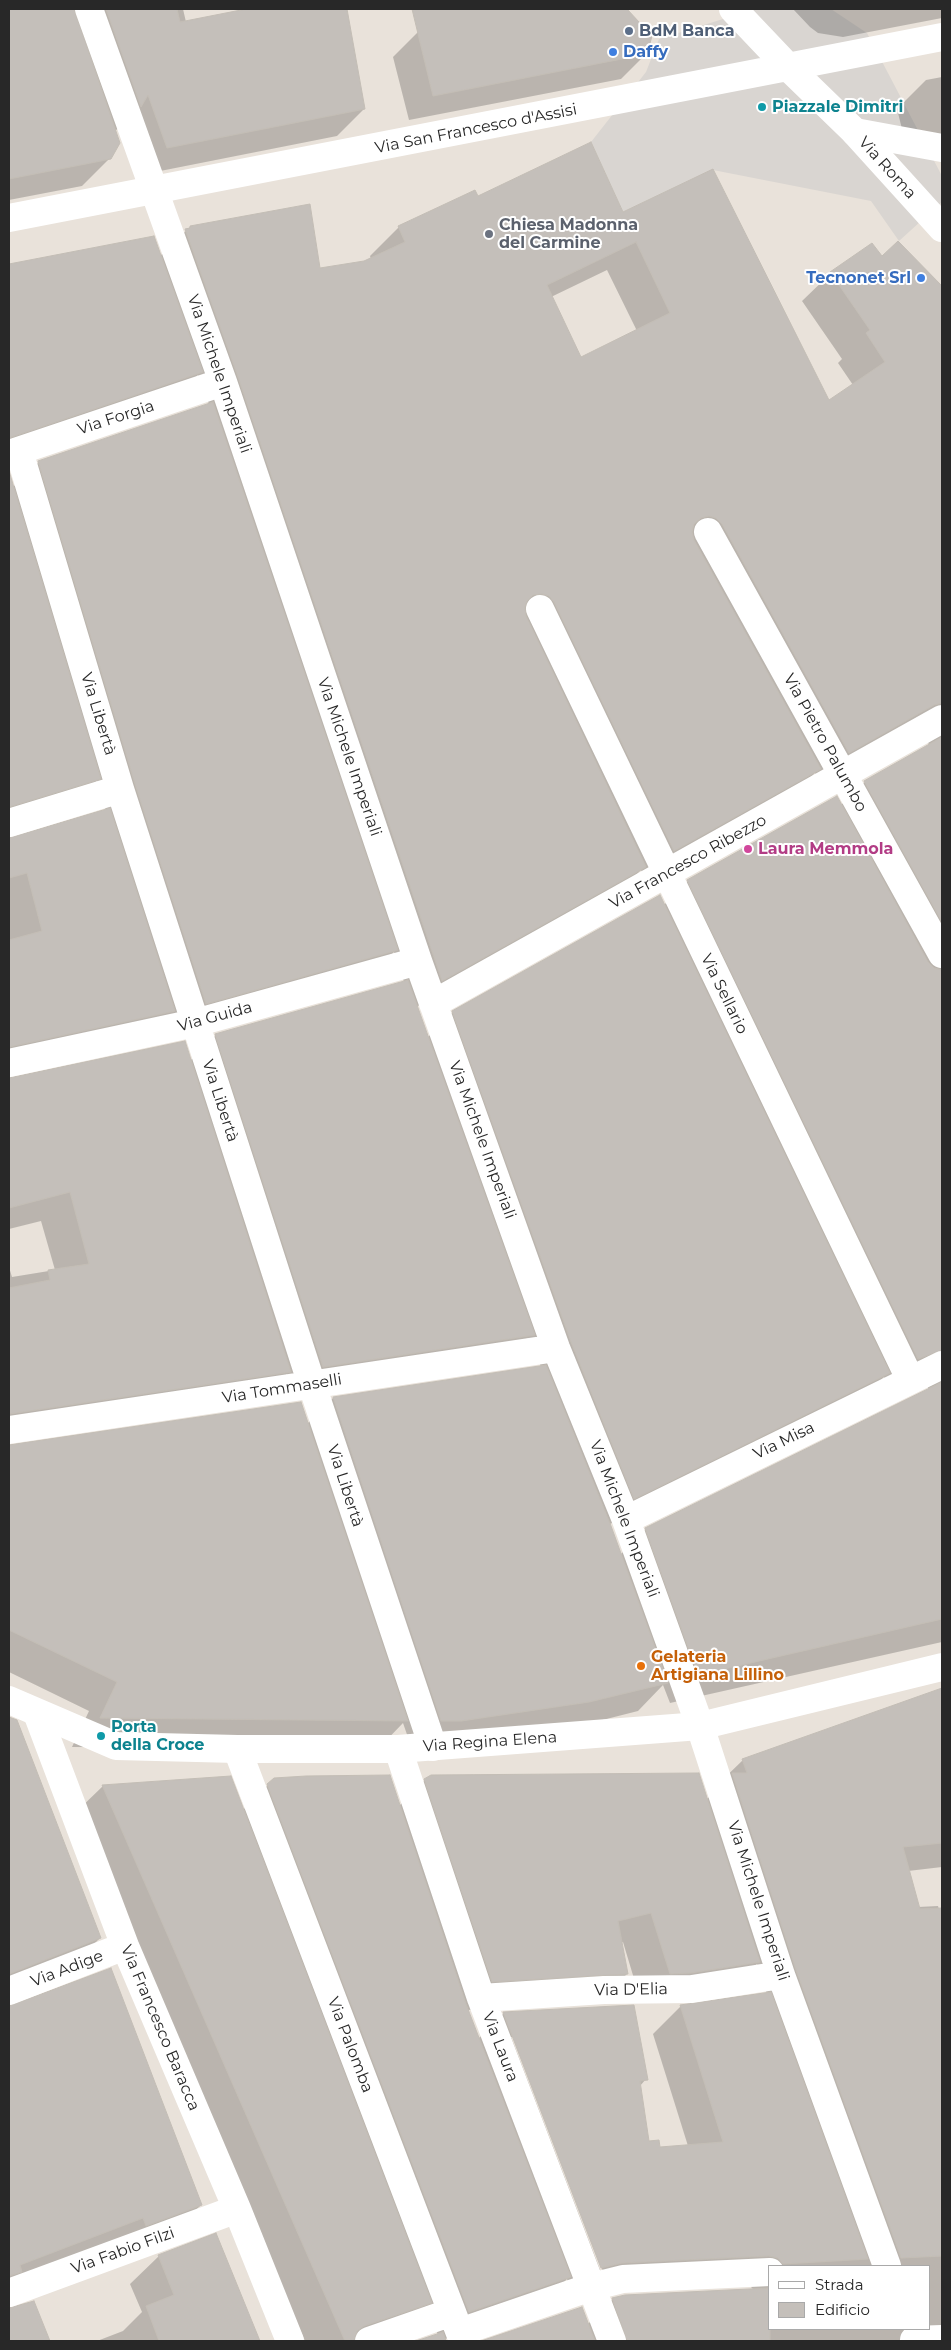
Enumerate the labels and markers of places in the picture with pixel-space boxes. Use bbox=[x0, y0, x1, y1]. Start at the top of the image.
place label: BdM Banca bbox=[639, 21, 735, 41]
marker: BdM Banca bbox=[623, 25, 635, 37]
place label: Daffy bbox=[623, 42, 668, 62]
marker: Daffy bbox=[607, 46, 619, 58]
place label: Piazzale Dimitri bbox=[772, 97, 903, 117]
marker: Piazzale Dimitri bbox=[756, 101, 768, 113]
place label: Chiesa Madonna del Carmine bbox=[499, 215, 638, 253]
marker: Chiesa Madonna del Carmine bbox=[483, 228, 495, 240]
place label: Tecnonet Srl bbox=[806, 268, 911, 288]
marker: Tecnonet Srl bbox=[915, 272, 927, 284]
place label: Laura Memmola bbox=[758, 839, 893, 859]
marker: Laura Memmola bbox=[742, 843, 754, 855]
place label: Gelateria Artigiana Lillino bbox=[651, 1647, 784, 1685]
marker: Gelateria Artigiana Lillino bbox=[635, 1660, 647, 1672]
place label: Porta della Croce bbox=[111, 1717, 204, 1755]
marker: Porta della Croce bbox=[95, 1730, 107, 1742]

